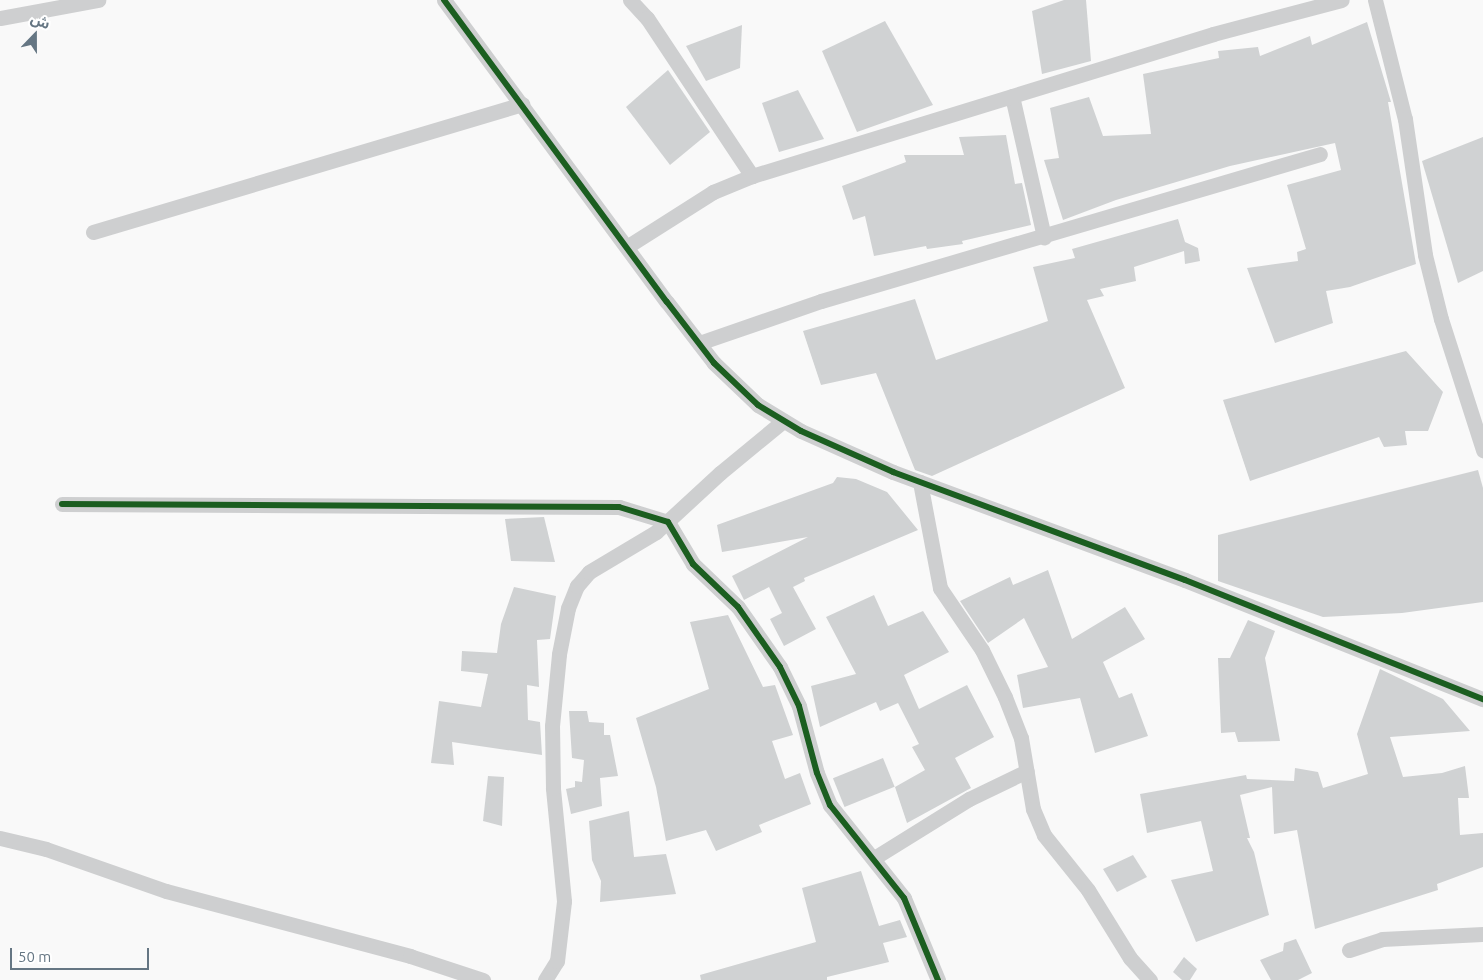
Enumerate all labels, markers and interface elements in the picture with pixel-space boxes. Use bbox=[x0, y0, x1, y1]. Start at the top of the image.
north arrow bbox=[10, 10, 60, 60]
text: ش bbox=[29, 10, 53, 32]
scale bar bbox=[12, 938, 151, 970]
text: 50 m bbox=[18, 948, 51, 965]

